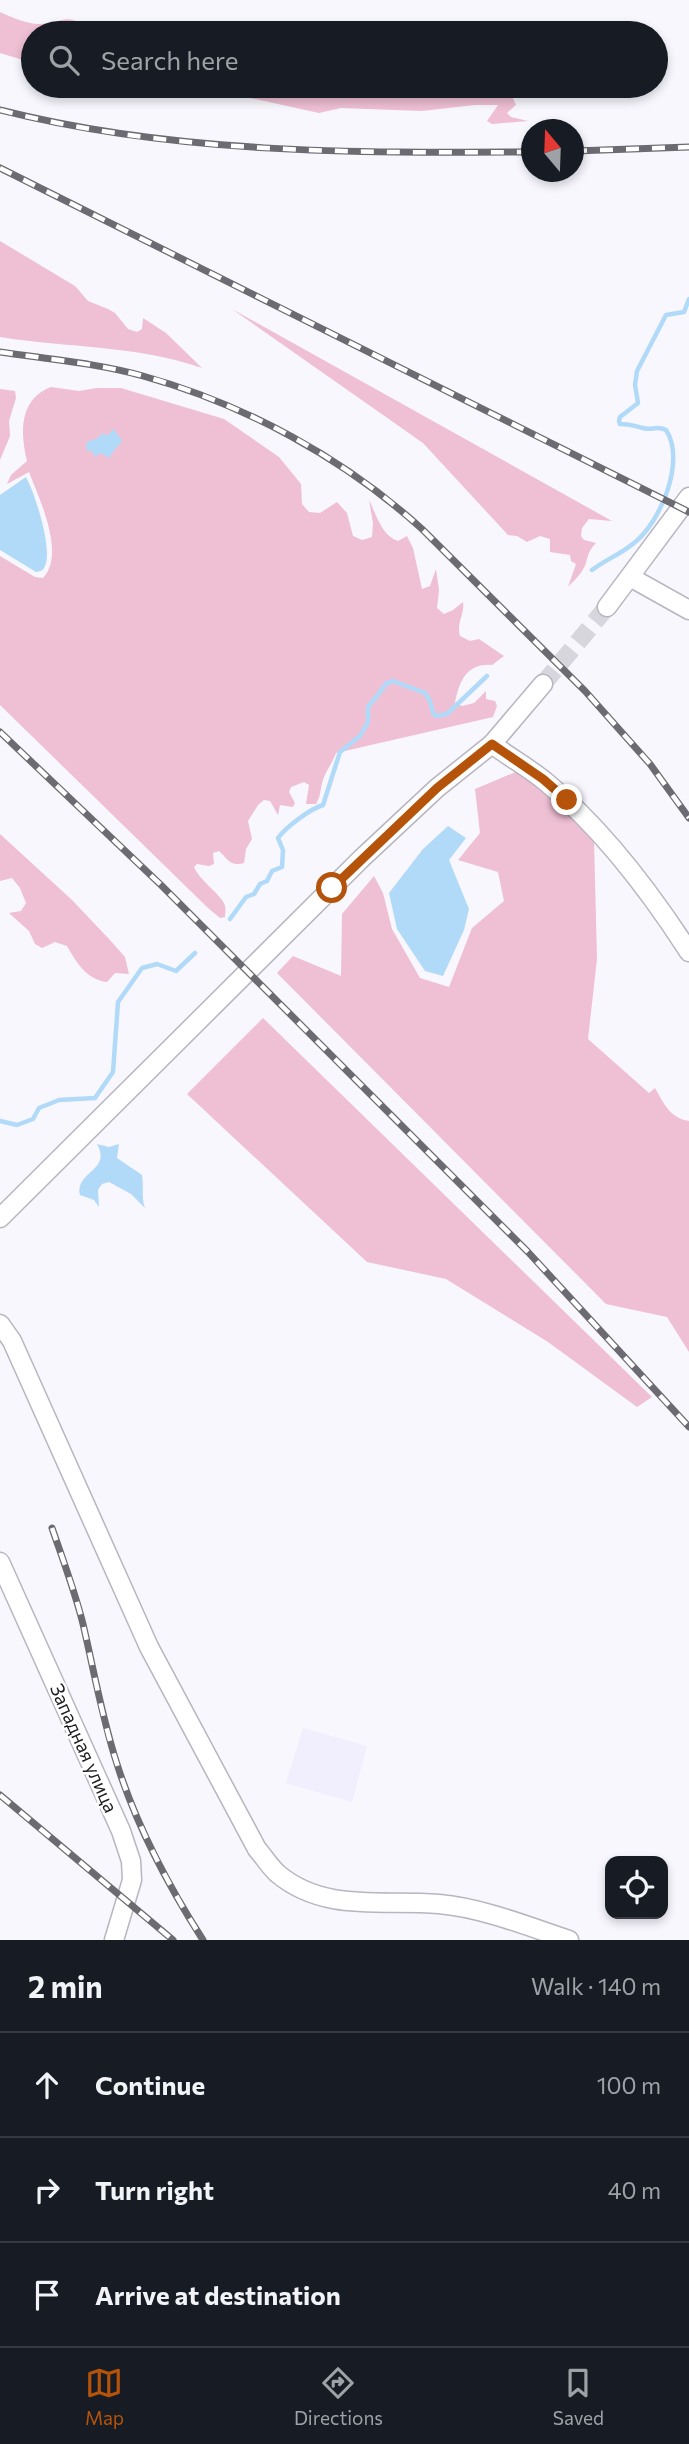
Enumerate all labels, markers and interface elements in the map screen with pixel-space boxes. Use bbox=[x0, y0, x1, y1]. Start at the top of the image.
search box bbox=[21, 21, 668, 98]
icon: search bbox=[45, 41, 83, 79]
text: Search here bbox=[101, 44, 239, 75]
north arrow bbox=[521, 119, 584, 182]
route end bbox=[551, 784, 582, 815]
route start bbox=[316, 872, 347, 903]
street label: Западная улица bbox=[46, 1680, 123, 1816]
map controls bbox=[605, 1856, 668, 1919]
button: locate bbox=[605, 1856, 668, 1919]
text: 2 min bbox=[28, 1967, 103, 2004]
text: Walk · 140 m bbox=[531, 1972, 661, 2000]
icon: ahead bbox=[28, 2066, 66, 2104]
text: Continue bbox=[95, 2069, 205, 2100]
text: 100 m bbox=[597, 2071, 661, 2099]
icon: right bbox=[28, 2171, 66, 2209]
text: Turn right bbox=[95, 2174, 214, 2205]
text: 40 m bbox=[608, 2176, 661, 2204]
icon: arrive bbox=[28, 2276, 66, 2314]
text: Arrive at destination bbox=[95, 2279, 341, 2310]
tab: Map bbox=[85, 2364, 124, 2429]
tab: Directions bbox=[294, 2364, 383, 2429]
tab: Saved bbox=[553, 2364, 604, 2429]

